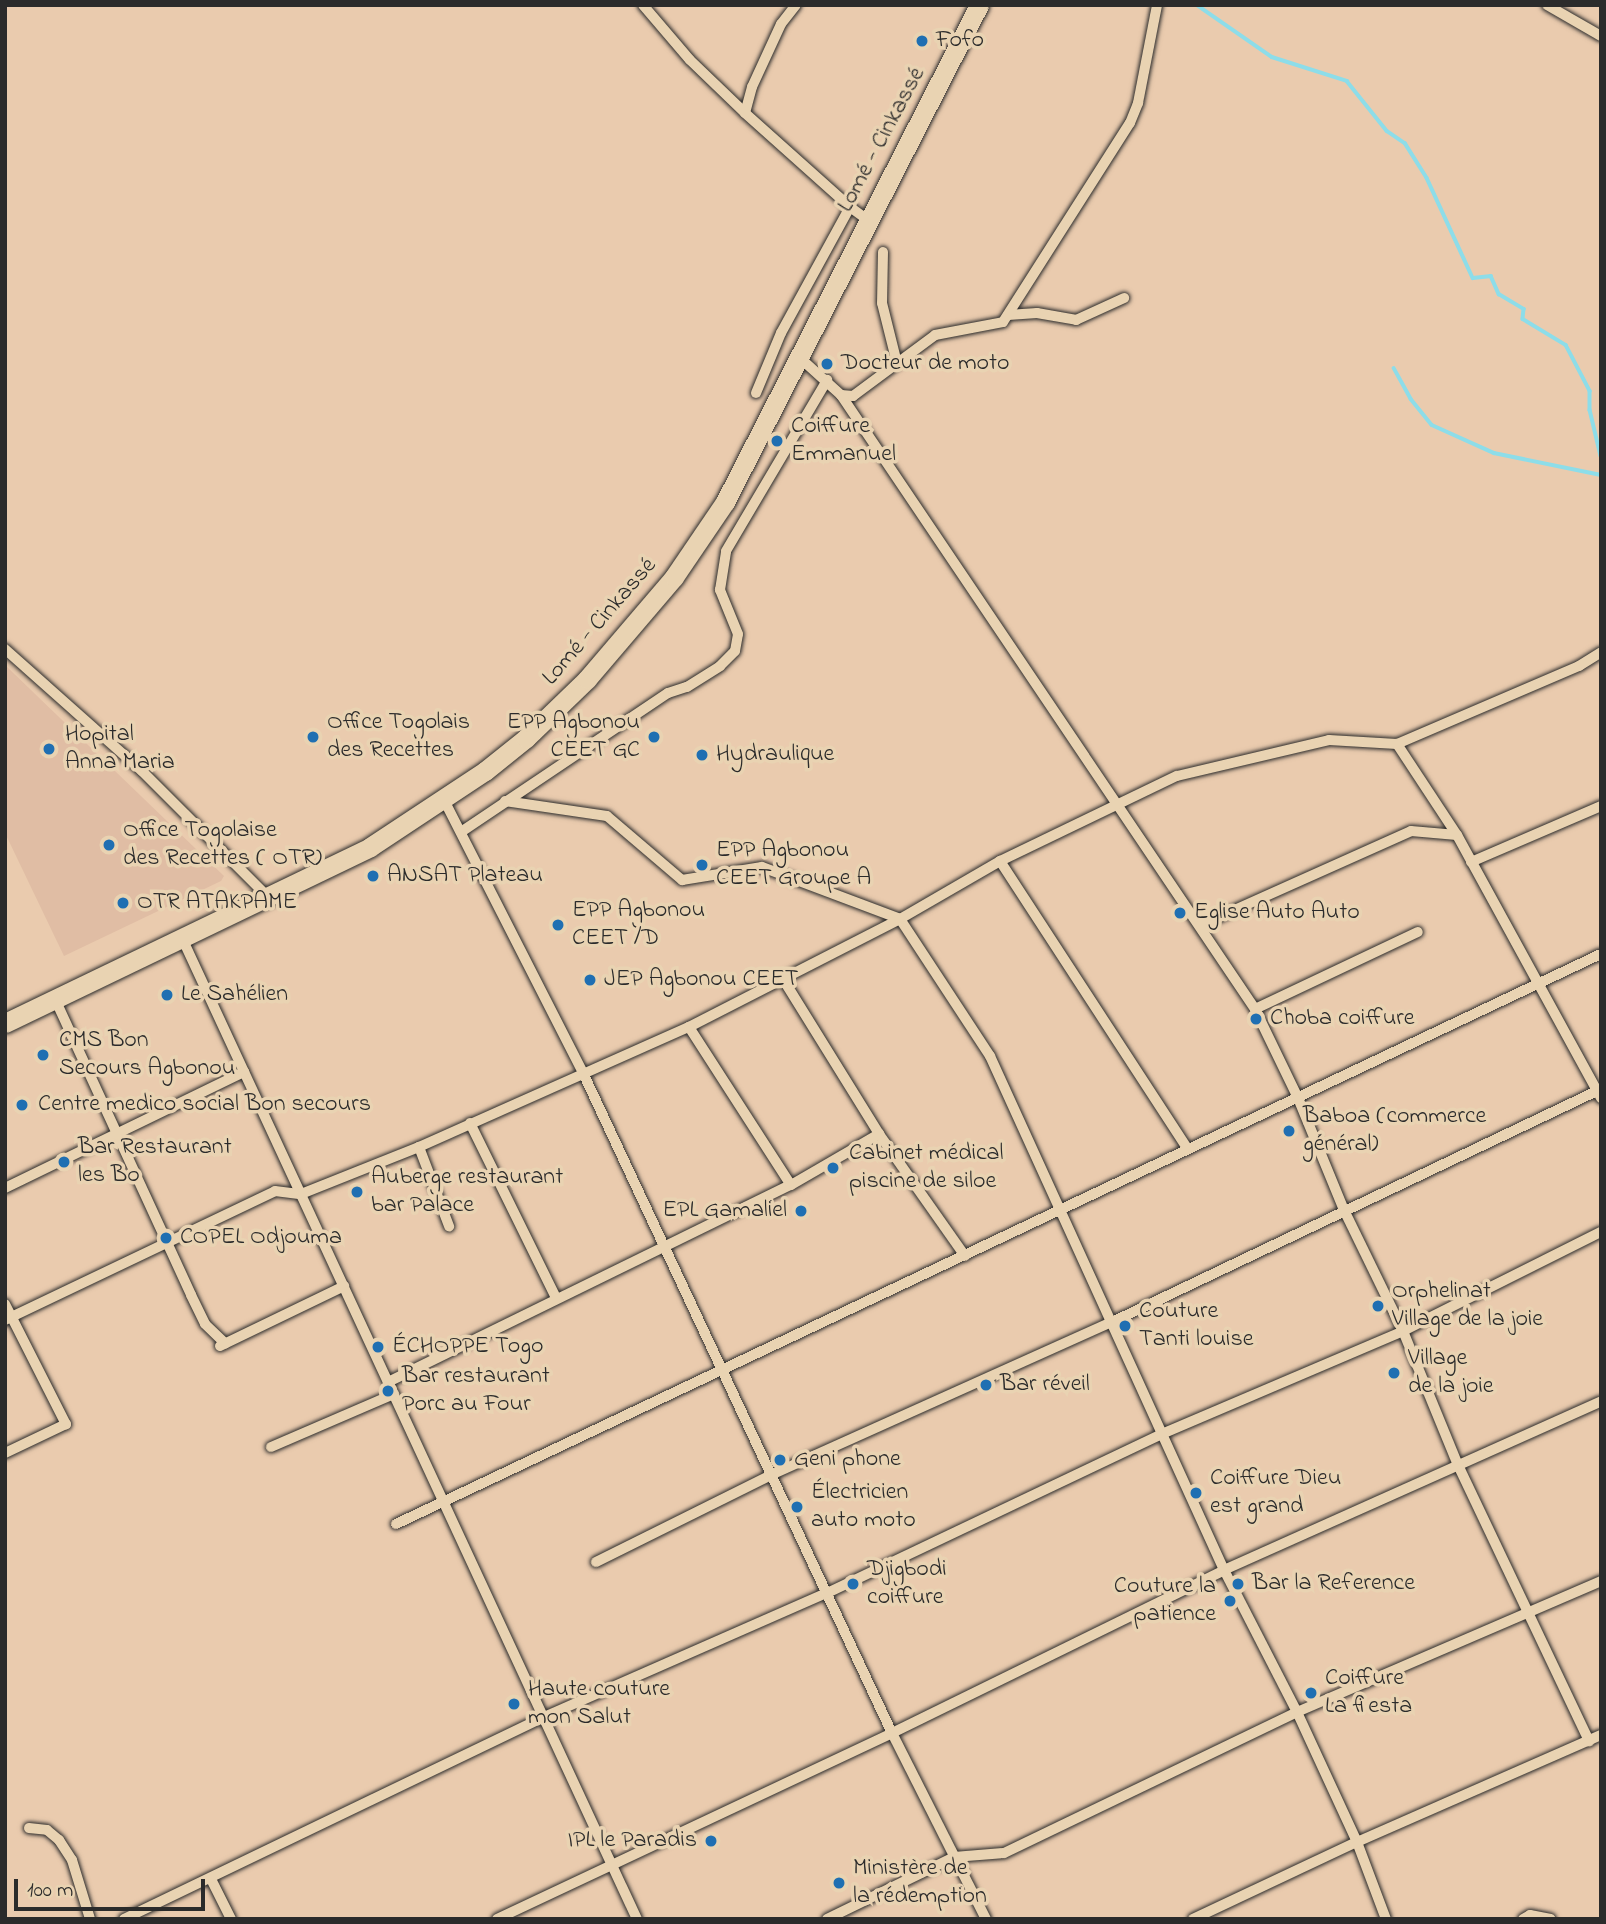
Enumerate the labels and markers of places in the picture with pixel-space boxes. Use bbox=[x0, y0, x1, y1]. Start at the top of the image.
place label: Fofo bbox=[936, 27, 984, 55]
marker: Fofo bbox=[914, 33, 930, 49]
place label: Docteur de moto bbox=[841, 350, 1010, 378]
marker: Docteur de moto bbox=[819, 356, 835, 372]
place label: Coiffure Emmanuel bbox=[791, 413, 896, 469]
marker: Coiffure Emmanuel bbox=[769, 433, 785, 449]
place label: Office Togolais des Recettes bbox=[327, 709, 470, 765]
place label: EPP Agbonou CEET GC bbox=[507, 709, 640, 765]
place label: Hopital Anna Maria bbox=[65, 721, 175, 777]
marker: Office Togolais des Recettes bbox=[305, 729, 321, 745]
marker: EPP Agbonou CEET GC bbox=[646, 729, 662, 745]
marker: Hopital Anna Maria bbox=[39, 739, 59, 759]
place label: Hydraulique bbox=[716, 741, 834, 769]
marker: Hydraulique bbox=[694, 747, 710, 763]
place label: Office Togolaise des Recettes ( OTR) bbox=[123, 817, 322, 873]
marker: Office Togolaise des Recettes ( OTR) bbox=[101, 837, 117, 853]
place label: EPP Agbonou CEET Groupe A bbox=[716, 837, 871, 893]
marker: EPP Agbonou CEET Groupe A bbox=[694, 857, 710, 873]
place label: ANSAT Plateau bbox=[387, 862, 543, 890]
marker: ANSAT Plateau bbox=[365, 868, 381, 884]
place label: OTR ATAKPAME bbox=[137, 889, 297, 917]
marker: OTR ATAKPAME bbox=[115, 895, 131, 911]
place label: EPP Agbonou CEET /D bbox=[572, 897, 705, 953]
place label: Eglise Auto Auto bbox=[1194, 899, 1360, 927]
marker: Eglise Auto Auto bbox=[1172, 905, 1188, 921]
marker: EPP Agbonou CEET /D bbox=[550, 917, 566, 933]
place label: JEP Agbonou CEET bbox=[604, 966, 798, 994]
marker: JEP Agbonou CEET bbox=[582, 972, 598, 988]
place label: Le Sahélien bbox=[181, 981, 288, 1009]
marker: Le Sahélien bbox=[159, 987, 175, 1003]
place label: Choba coiffure bbox=[1270, 1005, 1415, 1033]
marker: Choba coiffure bbox=[1248, 1011, 1264, 1027]
place label: CMS Bon Secours Agbonou bbox=[59, 1027, 235, 1083]
marker: CMS Bon Secours Agbonou bbox=[33, 1045, 53, 1065]
place label: Centre medico social Bon secours bbox=[38, 1091, 371, 1119]
marker: Centre medico social Bon secours bbox=[12, 1095, 32, 1115]
place label: Baboa (commerce général) bbox=[1303, 1103, 1486, 1159]
marker: Baboa (commerce général) bbox=[1281, 1123, 1297, 1139]
place label: Bar Restaurant les Bo bbox=[78, 1134, 232, 1190]
place label: Cabinet médical piscine de siloe bbox=[849, 1140, 1004, 1196]
marker: Bar Restaurant les Bo bbox=[56, 1154, 72, 1170]
marker: Cabinet médical piscine de siloe bbox=[823, 1158, 843, 1178]
place label: Auberge restaurant bar Palace bbox=[371, 1164, 563, 1220]
marker: Auberge restaurant bar Palace bbox=[349, 1184, 365, 1200]
place label: EPL Gamaliel bbox=[662, 1197, 787, 1225]
marker: EPL Gamaliel bbox=[793, 1203, 809, 1219]
place label: COPEL Odjouma bbox=[180, 1224, 342, 1252]
marker: COPEL Odjouma bbox=[158, 1230, 174, 1246]
place label: Orphelinat Village de la joie bbox=[1392, 1278, 1543, 1334]
place label: Couture Tanti louise bbox=[1139, 1298, 1253, 1354]
marker: Orphelinat Village de la joie bbox=[1370, 1298, 1386, 1314]
marker: Couture Tanti louise bbox=[1117, 1318, 1133, 1334]
place label: ÉCHOPPE Togo bbox=[392, 1333, 543, 1361]
marker: ÉCHOPPE Togo bbox=[370, 1339, 386, 1355]
place label: Village de la joie bbox=[1408, 1345, 1494, 1401]
place label: Bar restaurant Porc au Four bbox=[402, 1363, 550, 1419]
marker: Village de la joie bbox=[1386, 1365, 1402, 1381]
place label: Bar réveil bbox=[1000, 1371, 1090, 1399]
marker: Bar réveil bbox=[978, 1377, 994, 1393]
marker: Bar restaurant Porc au Four bbox=[380, 1383, 396, 1399]
place label: Geni phone bbox=[794, 1446, 901, 1474]
marker: Geni phone bbox=[772, 1452, 788, 1468]
place label: Coiffure Dieu est grand bbox=[1210, 1465, 1341, 1521]
place label: Électricien auto moto bbox=[811, 1479, 916, 1535]
marker: Coiffure Dieu est grand bbox=[1188, 1485, 1204, 1501]
marker: Électricien auto moto bbox=[789, 1499, 805, 1515]
place label: Djigbodi coiffure bbox=[867, 1556, 947, 1612]
place label: Bar la Reference bbox=[1252, 1570, 1415, 1598]
place label: Couture la patience bbox=[1114, 1573, 1216, 1629]
marker: Djigbodi coiffure bbox=[845, 1576, 861, 1592]
marker: Bar la Reference bbox=[1230, 1576, 1246, 1592]
marker: Couture la patience bbox=[1222, 1593, 1238, 1609]
place label: Coiffure La fiesta bbox=[1325, 1665, 1412, 1721]
place label: Haute couture mon Salut bbox=[528, 1676, 670, 1732]
marker: Coiffure La fiesta bbox=[1303, 1685, 1319, 1701]
marker: Haute couture mon Salut bbox=[506, 1696, 522, 1712]
place label: IPL le Paradis bbox=[567, 1827, 697, 1855]
marker: IPL le Paradis bbox=[703, 1833, 719, 1849]
place label: Ministère de la rédemption bbox=[853, 1855, 987, 1911]
marker: Ministère de la rédemption bbox=[831, 1875, 847, 1891]

